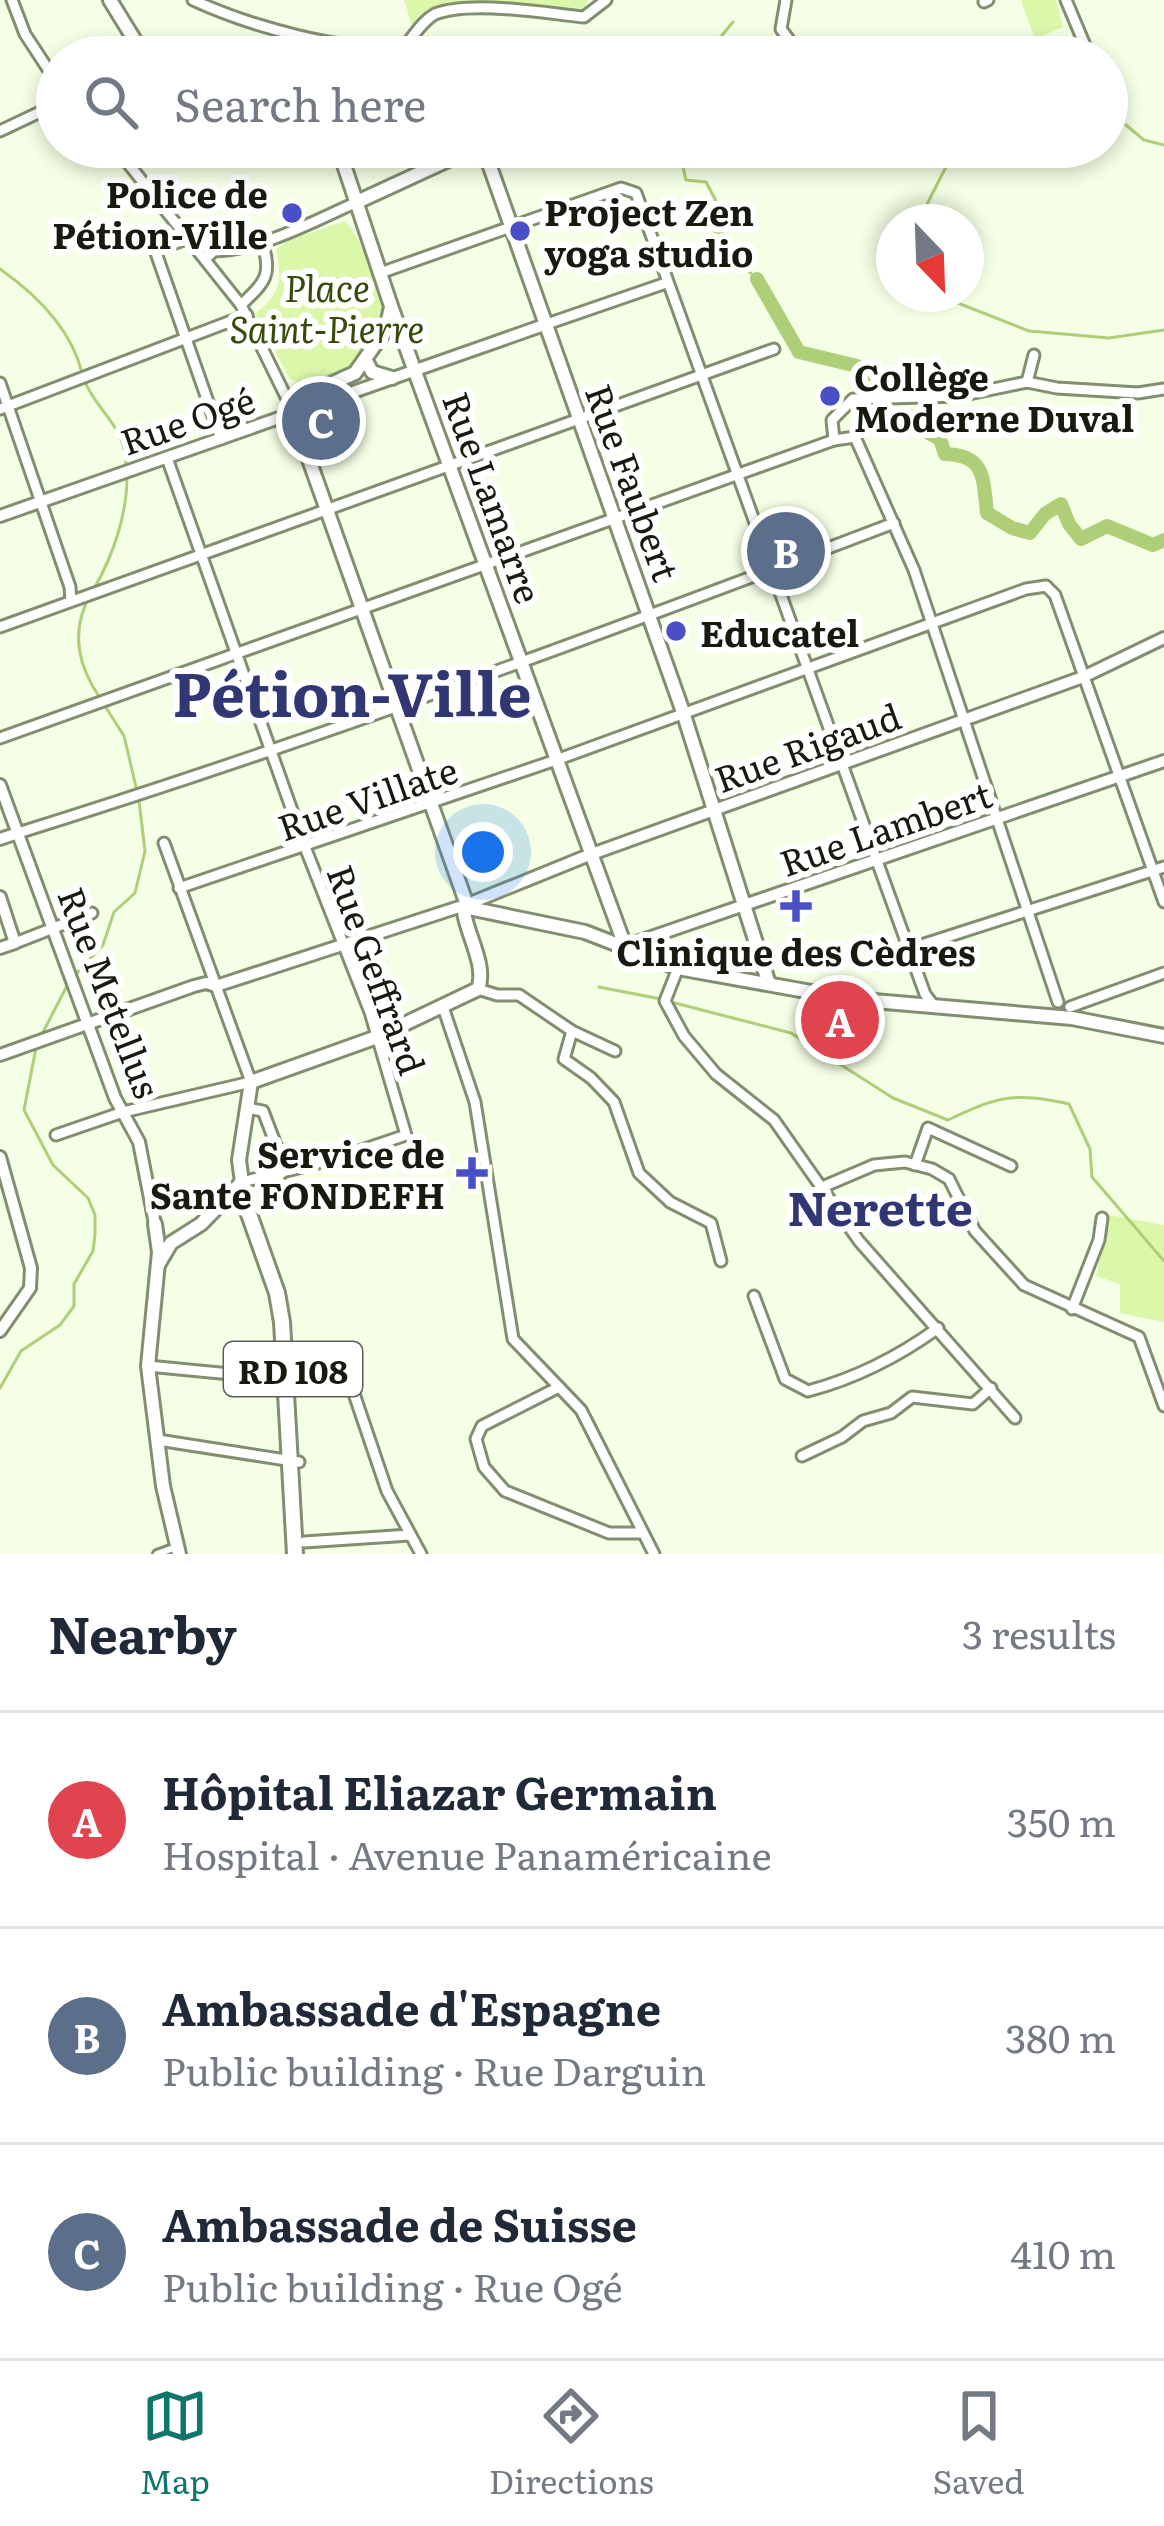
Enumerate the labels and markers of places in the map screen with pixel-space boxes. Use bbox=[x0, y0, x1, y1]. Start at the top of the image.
place label: Police de Pétion-Ville bbox=[52, 166, 268, 260]
place label: Project Zen yoga studio bbox=[544, 184, 754, 278]
marker: Police de Pétion-Ville bbox=[279, 200, 305, 226]
marker: Project Zen yoga studio bbox=[507, 218, 533, 244]
place label: Collège Moderne Duval bbox=[854, 349, 1134, 443]
pin: C bbox=[282, 376, 360, 466]
marker: Collège Moderne Duval bbox=[817, 383, 843, 409]
pin: B bbox=[747, 506, 825, 596]
place label: Educatel bbox=[700, 605, 859, 658]
marker: Educatel bbox=[663, 618, 689, 644]
marker: Clinique des Cèdres bbox=[780, 890, 812, 922]
place label: Clinique des Cèdres bbox=[616, 924, 976, 977]
pin: A bbox=[801, 975, 879, 1065]
place label: Service de Sante FONDEFH bbox=[150, 1126, 445, 1220]
marker: Service de Sante FONDEFH bbox=[456, 1157, 488, 1189]

